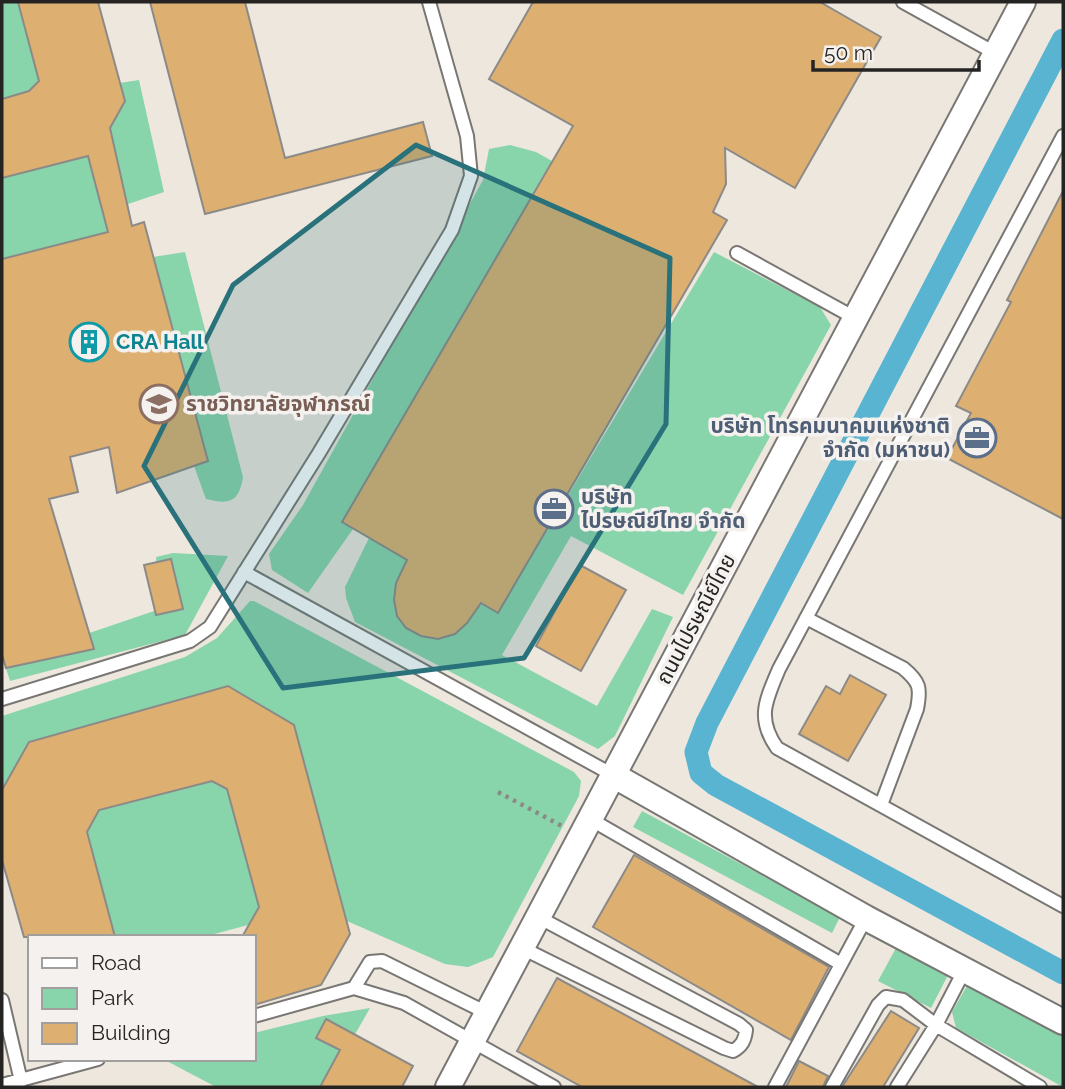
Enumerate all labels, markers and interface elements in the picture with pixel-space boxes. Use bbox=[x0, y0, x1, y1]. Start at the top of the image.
scale bar bbox=[813, 28, 979, 72]
text: 50 m bbox=[824, 40, 873, 65]
building icon: CRA Hall bbox=[68, 321, 110, 363]
place label: CRA Hall bbox=[116, 329, 204, 354]
school or university icon: ราชวิทยาลัยจุฬาภรณ์ bbox=[138, 383, 180, 425]
place label: ราชวิทยาลัยจุฬาภรณ์ bbox=[186, 391, 370, 417]
place label: บริษัท โทรคมนาคมแห่งชาติ จำกัด (มหาชน) bbox=[710, 413, 950, 462]
office icon: บริษัท โทรคมนาคมแห่งชาติ จำกัด (มหาชน) bbox=[956, 417, 998, 459]
place label: บริษัท ไปรษณีย์ไทย จำกัด bbox=[581, 484, 745, 533]
office icon: บริษัท ไปรษณีย์ไทย จำกัด bbox=[533, 488, 575, 530]
street label: ถนนไปรษณีย์ไทย bbox=[651, 549, 740, 688]
legend bbox=[28, 935, 256, 1061]
text: Road bbox=[91, 950, 141, 975]
text: Park bbox=[91, 985, 134, 1010]
text: Building bbox=[91, 1020, 171, 1045]

